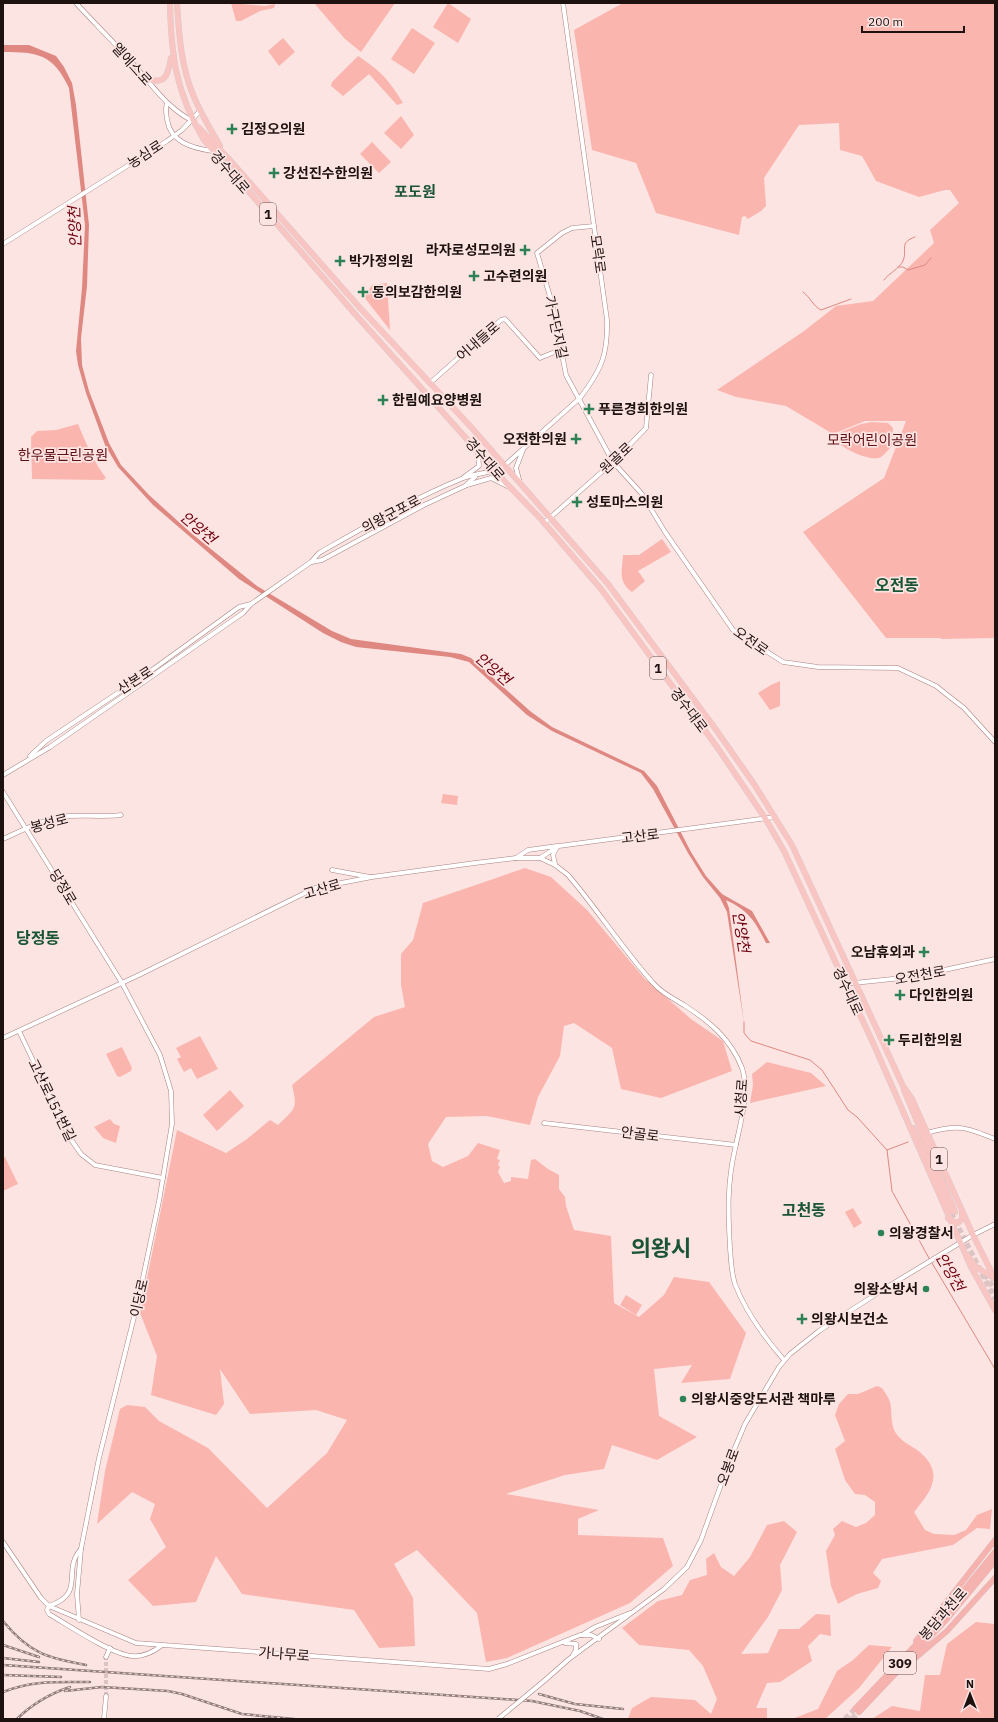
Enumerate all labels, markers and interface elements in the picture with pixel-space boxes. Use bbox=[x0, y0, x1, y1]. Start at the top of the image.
scale bar bbox=[862, 8, 964, 34]
text: 200 m bbox=[868, 14, 903, 29]
street label: 엘에스로 bbox=[108, 39, 156, 89]
place label: 김정오의원 bbox=[241, 120, 305, 138]
marker: 김정오의원 bbox=[226, 123, 238, 135]
street label: 농심로 bbox=[124, 136, 166, 172]
street label: 경수대로 bbox=[206, 147, 254, 197]
place label: 강선진수한의원 bbox=[283, 164, 373, 182]
marker: 강선진수한의원 bbox=[268, 167, 280, 179]
district label: 포도원 bbox=[394, 182, 436, 201]
road number: 1 bbox=[260, 203, 276, 225]
water label: 안양천 bbox=[64, 204, 85, 248]
street label: 모락로 bbox=[586, 234, 610, 275]
place label: 라자로성모의원 bbox=[426, 241, 516, 259]
marker: 라자로성모의원 bbox=[519, 244, 531, 256]
place label: 박가정의원 bbox=[349, 252, 413, 270]
marker: 박가정의원 bbox=[334, 255, 346, 267]
place label: 고수련의원 bbox=[483, 267, 547, 285]
marker: 고수련의원 bbox=[468, 270, 480, 282]
place label: 동의보감한의원 bbox=[372, 283, 462, 301]
marker: 동의보감한의원 bbox=[357, 286, 369, 298]
street label: 가구단지길 bbox=[541, 294, 571, 360]
street label: 어내들로 bbox=[453, 317, 503, 365]
place label: 한림예요양병원 bbox=[392, 391, 482, 409]
marker: 한림예요양병원 bbox=[377, 394, 389, 406]
place label: 푸른경희한의원 bbox=[598, 400, 688, 418]
marker: 푸른경희한의원 bbox=[583, 403, 595, 415]
place label: 오전한의원 bbox=[503, 430, 567, 448]
park label: 모락어린이공원 bbox=[827, 431, 917, 449]
marker: 오전한의원 bbox=[570, 433, 582, 445]
street label: 경수대로 bbox=[461, 434, 509, 484]
street label: 원골로 bbox=[596, 438, 636, 478]
park label: 한우물근린공원 bbox=[18, 446, 108, 464]
street label: 의왕군포로 bbox=[358, 491, 424, 537]
place label: 성토마스의원 bbox=[586, 493, 663, 511]
marker: 성토마스의원 bbox=[571, 496, 583, 508]
water label: 안양천 bbox=[176, 507, 222, 550]
district label: 오전동 bbox=[875, 575, 919, 595]
street label: 오전로 bbox=[730, 623, 772, 660]
water label: 안양천 bbox=[471, 648, 517, 691]
road number: 1 bbox=[650, 657, 666, 679]
street label: 산본로 bbox=[114, 662, 156, 698]
street label: 경수대로 bbox=[666, 684, 712, 736]
street label: 봉성로 bbox=[28, 809, 70, 837]
street label: 고산로 bbox=[620, 825, 660, 847]
street label: 당정로 bbox=[45, 866, 81, 908]
street label: 고산로 bbox=[301, 875, 343, 903]
water label: 안양천 bbox=[729, 910, 754, 956]
district label: 당정동 bbox=[16, 928, 60, 948]
place label: 오남휴외과 bbox=[851, 943, 915, 961]
marker: 오남휴외과 bbox=[918, 946, 930, 958]
street label: 오전천로 bbox=[893, 962, 947, 988]
street label: 경수대로 bbox=[829, 964, 867, 1018]
place label: 다인한의원 bbox=[909, 986, 973, 1004]
marker: 다인한의원 bbox=[894, 989, 906, 1001]
place label: 두리한의원 bbox=[898, 1031, 962, 1049]
marker: 두리한의원 bbox=[883, 1034, 895, 1046]
street label: 고산로151번길 bbox=[24, 1056, 80, 1144]
street label: 시청로 bbox=[731, 1078, 751, 1118]
street label: 안골로 bbox=[620, 1123, 660, 1145]
road number: 1 bbox=[931, 1148, 947, 1170]
district label: 고천동 bbox=[782, 1200, 826, 1220]
place label: 의왕경찰서 bbox=[889, 1224, 953, 1242]
marker: 의왕경찰서 bbox=[876, 1228, 886, 1238]
district label: 의왕시 bbox=[631, 1233, 691, 1262]
water label: 안양천 bbox=[932, 1249, 970, 1296]
street label: 이당로 bbox=[126, 1277, 152, 1319]
place label: 의왕소방서 bbox=[854, 1280, 918, 1298]
marker: 의왕소방서 bbox=[921, 1284, 931, 1294]
place label: 의왕시보건소 bbox=[811, 1310, 888, 1328]
marker: 의왕시보건소 bbox=[796, 1313, 808, 1325]
place label: 의왕시중앙도서관 책마루 bbox=[691, 1390, 836, 1408]
marker: 의왕시중앙도서관 책마루 bbox=[678, 1394, 688, 1404]
street label: 오봉로 bbox=[713, 1446, 743, 1488]
street label: 봉담과천로 bbox=[915, 1584, 971, 1644]
street label: 가나무로 bbox=[258, 1643, 310, 1665]
road number: 309 bbox=[884, 1652, 916, 1674]
north arrow bbox=[950, 1674, 990, 1714]
text: N bbox=[966, 1677, 974, 1691]

